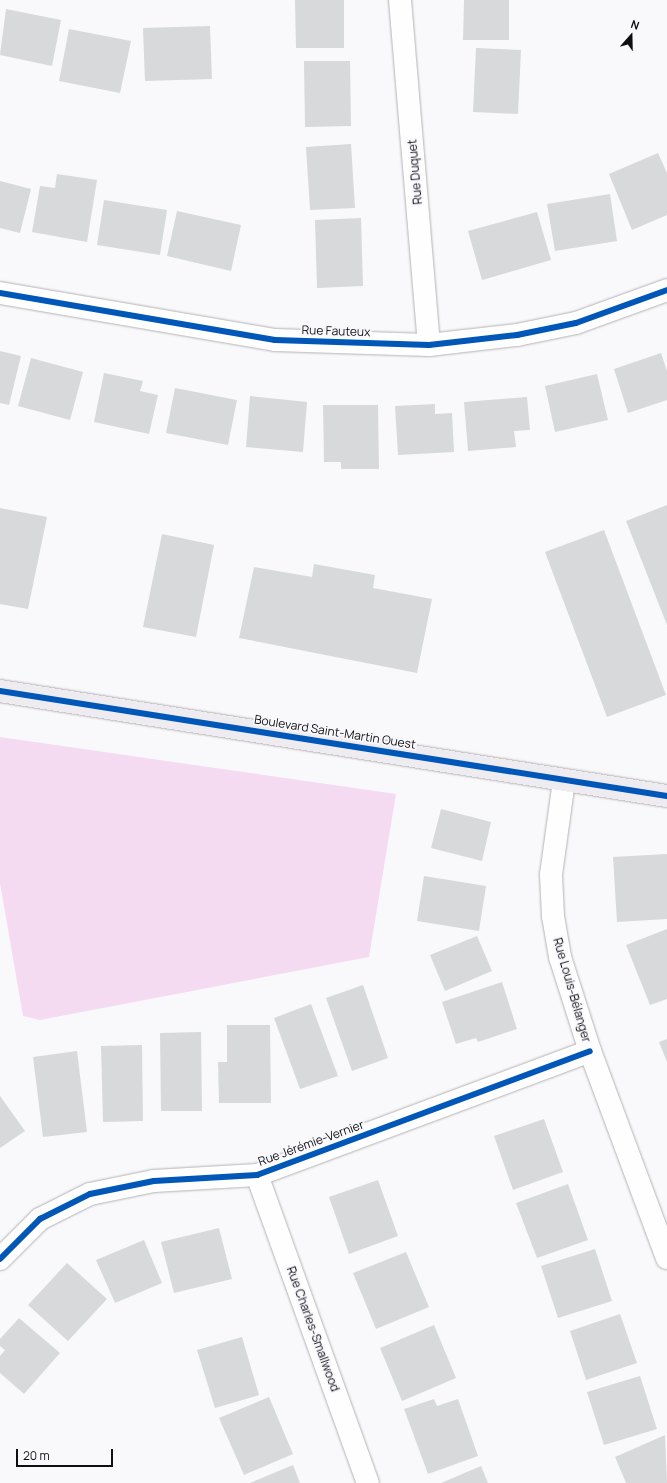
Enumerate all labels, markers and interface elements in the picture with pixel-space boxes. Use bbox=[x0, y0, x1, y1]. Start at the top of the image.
north arrow bbox=[611, 16, 651, 56]
text: N bbox=[629, 16, 642, 33]
street label: Rue Duquet bbox=[405, 139, 425, 205]
street label: Rue Fauteux bbox=[301, 323, 371, 339]
street label: Boulevard Saint-Martin Ouest bbox=[253, 712, 417, 752]
street label: Rue Louis-Bélanger bbox=[550, 936, 594, 1044]
street label: Rue Jérémie-Vernier bbox=[256, 1117, 366, 1169]
street label: Rue Charles-Smallwood bbox=[284, 1264, 342, 1394]
scale bar bbox=[18, 1441, 115, 1467]
text: 20 m bbox=[23, 1447, 50, 1464]

